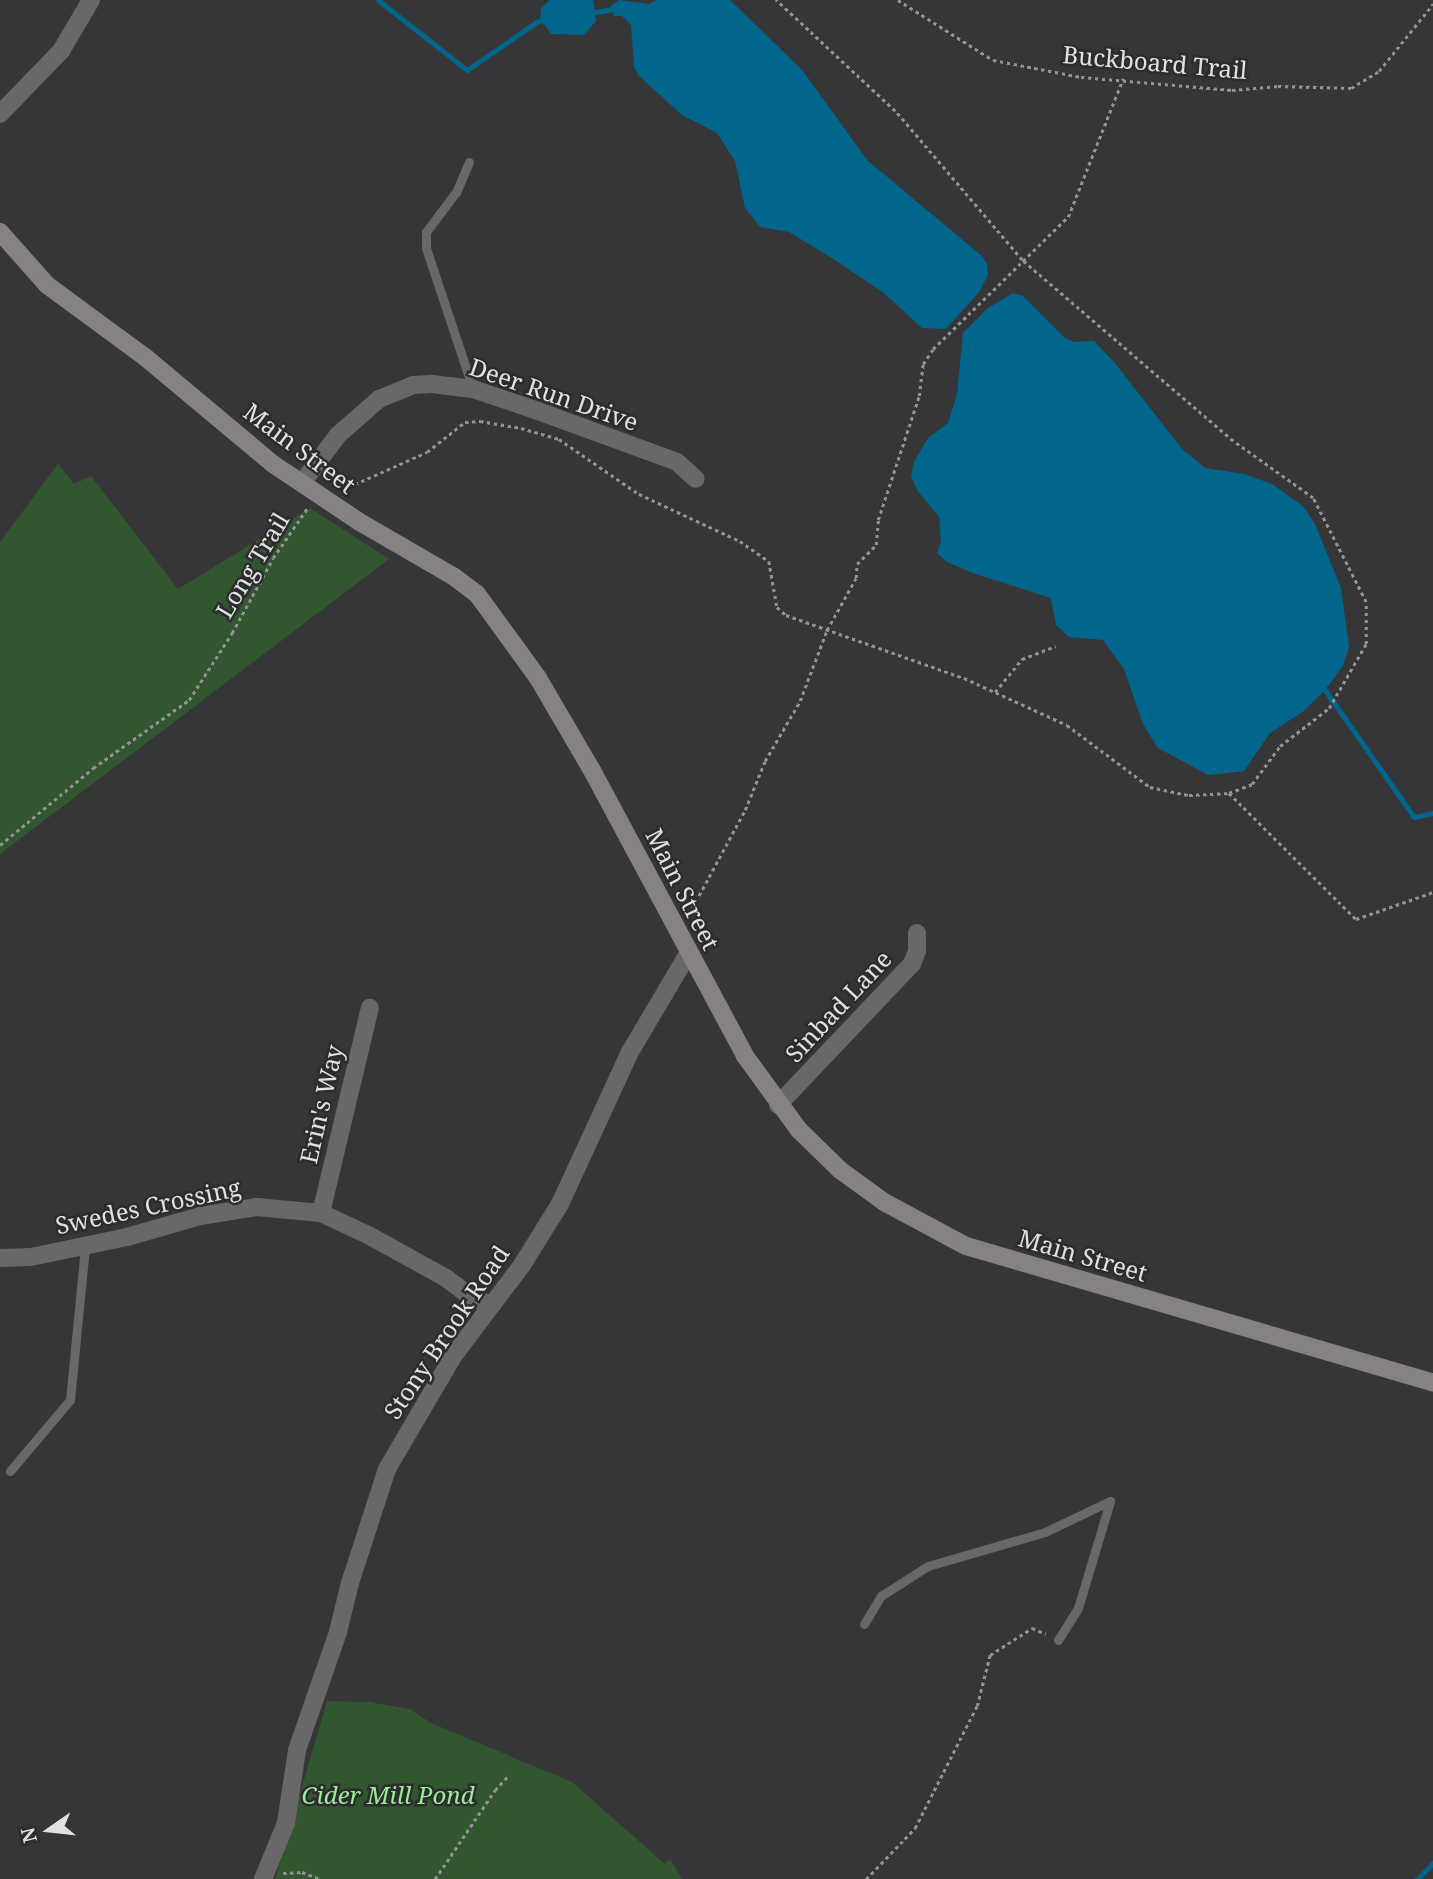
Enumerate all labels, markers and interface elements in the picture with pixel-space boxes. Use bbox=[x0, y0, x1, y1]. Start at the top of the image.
street label: Buckboard Trail bbox=[1061, 40, 1249, 84]
street label: Deer Run Drive bbox=[466, 352, 642, 436]
street label: Main Street bbox=[238, 397, 362, 499]
street label: Long Trail bbox=[209, 507, 295, 623]
street label: Main Street bbox=[640, 823, 726, 955]
street label: Sinbad Lane bbox=[779, 944, 897, 1068]
street label: Erin's Way bbox=[293, 1042, 349, 1166]
street label: Swedes Crossing bbox=[53, 1172, 243, 1240]
street label: Main Street bbox=[1015, 1223, 1151, 1287]
street label: Stony Brook Road bbox=[377, 1240, 515, 1424]
park label: Cider Mill Pond bbox=[301, 1781, 475, 1809]
north arrow bbox=[14, 1795, 84, 1865]
text: N bbox=[14, 1825, 43, 1846]

